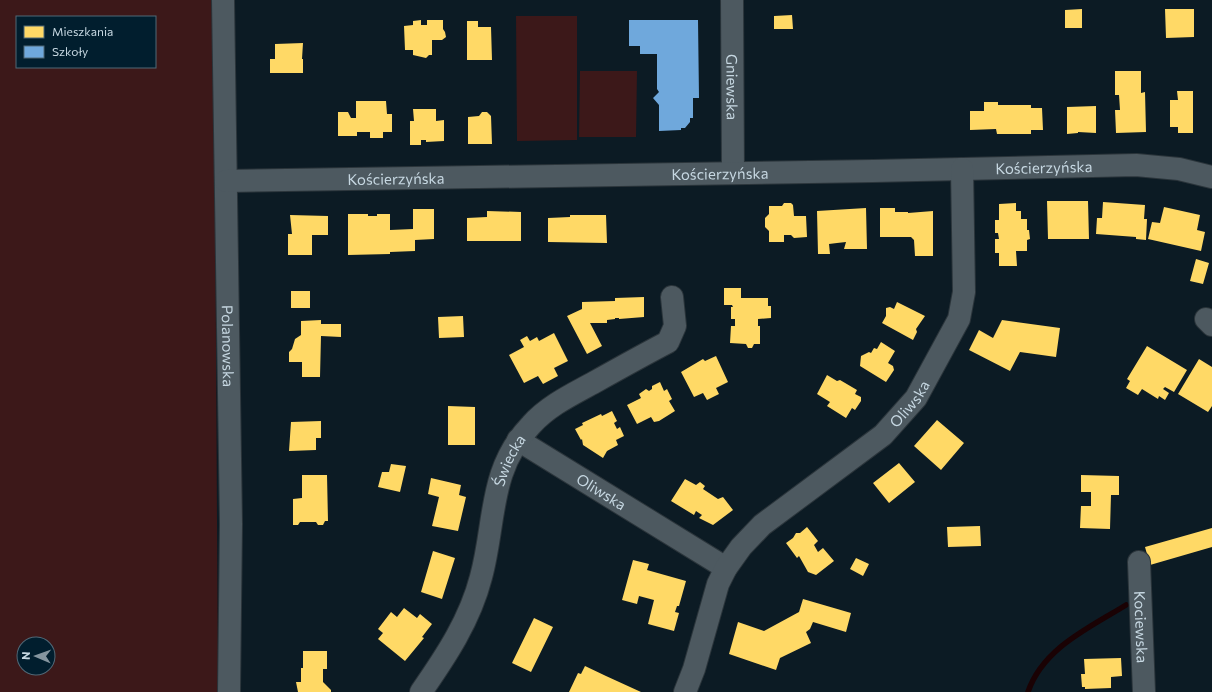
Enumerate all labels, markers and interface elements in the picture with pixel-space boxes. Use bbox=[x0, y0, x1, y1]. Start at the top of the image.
legend bbox=[16, 16, 156, 68]
text: Mieszkania bbox=[52, 24, 113, 38]
text: Szkoły bbox=[52, 44, 88, 58]
street label: Gniewska bbox=[723, 54, 742, 120]
street label: Kościerzyńska bbox=[995, 157, 1093, 177]
street label: Kościerzyńska bbox=[671, 164, 769, 183]
street label: Kościerzyńska bbox=[347, 169, 445, 188]
street label: Polanowska bbox=[219, 305, 238, 387]
street label: Oliwska bbox=[885, 377, 933, 431]
street label: Świecka bbox=[488, 431, 529, 488]
street label: Oliwska bbox=[573, 469, 629, 513]
street label: Kociewska bbox=[1131, 590, 1152, 663]
north arrow bbox=[16, 636, 56, 676]
text: N bbox=[19, 651, 32, 660]

